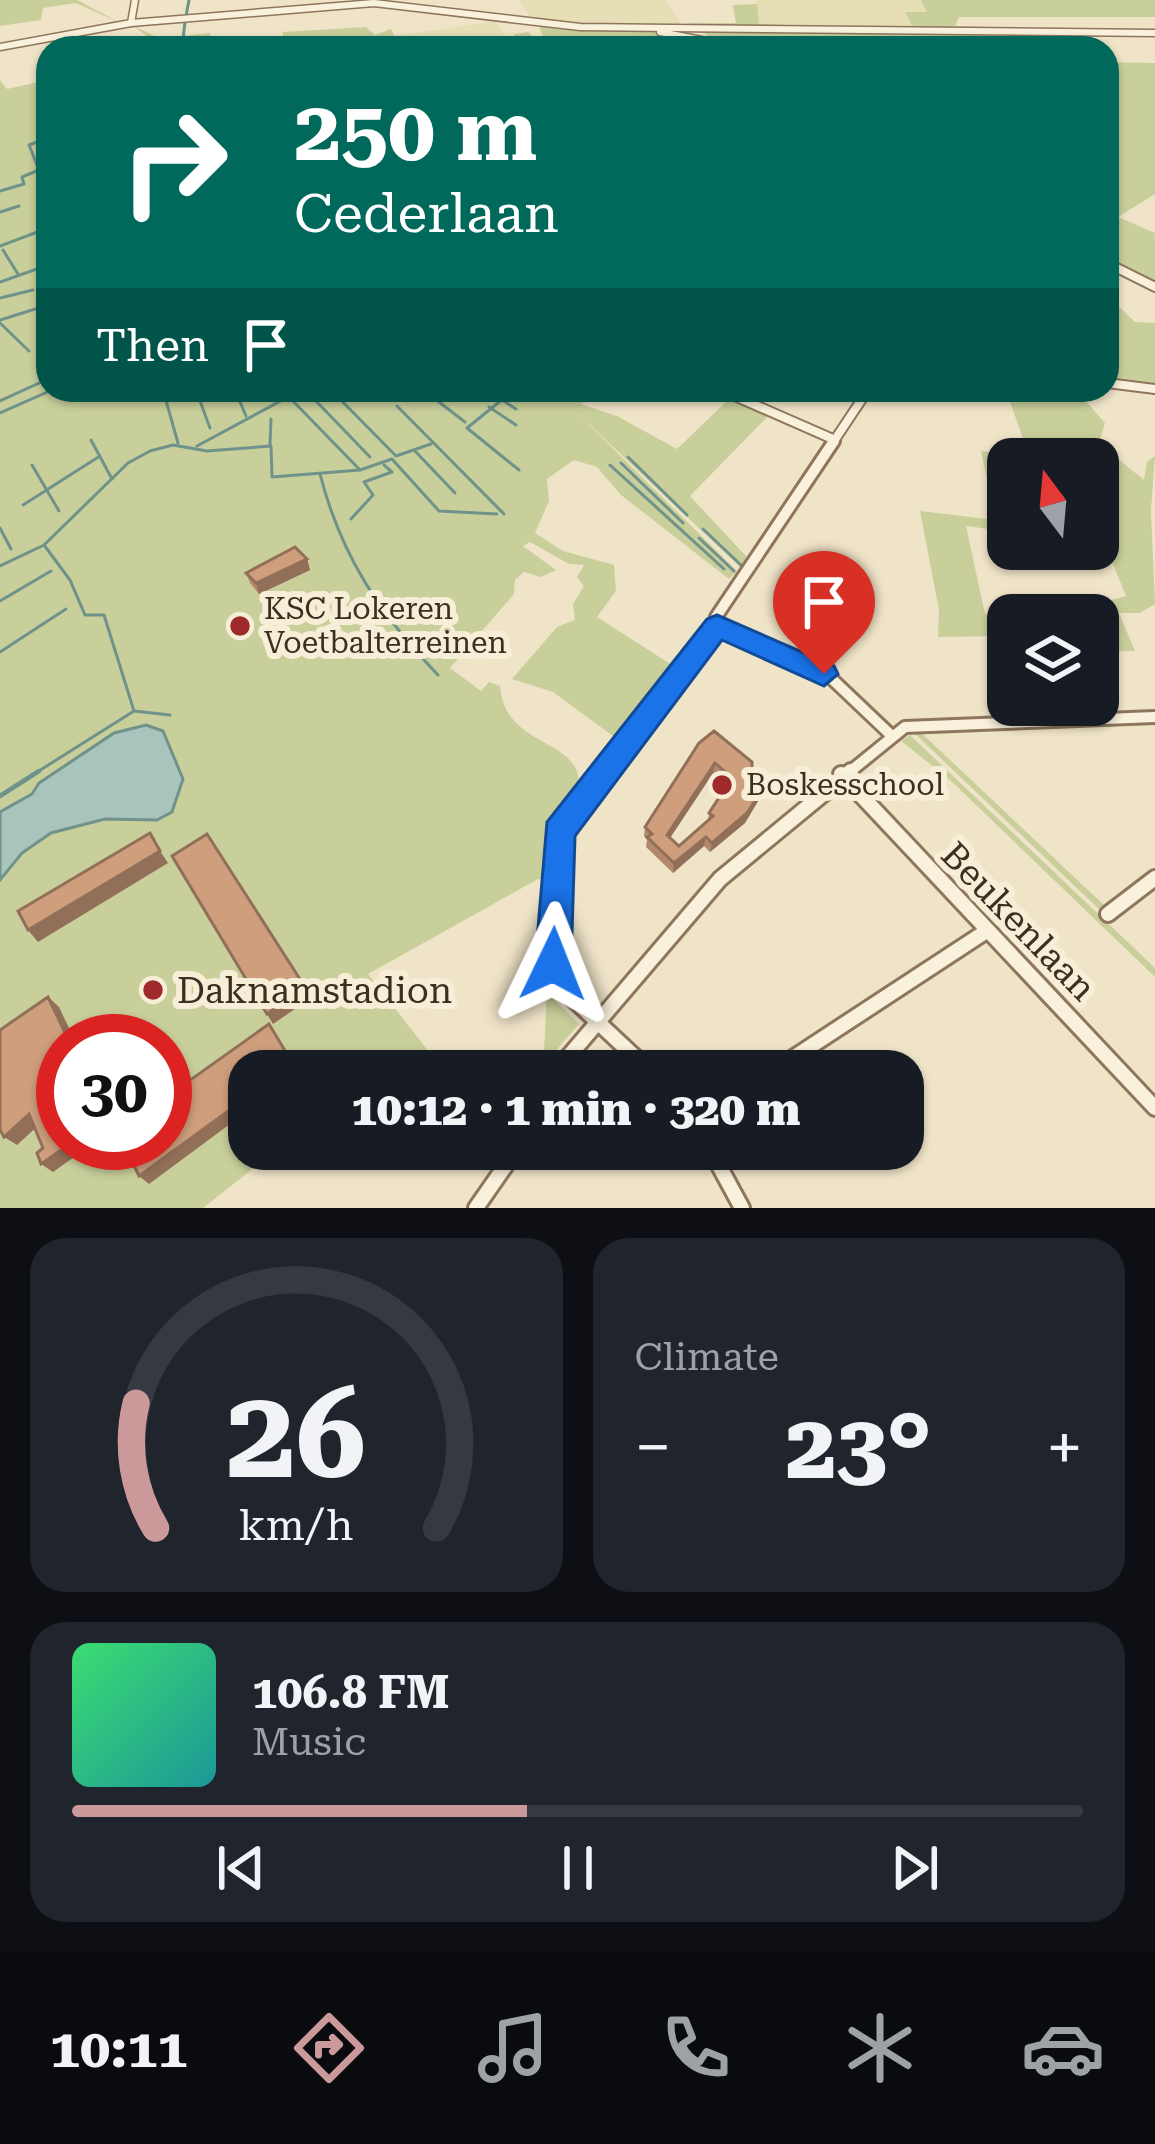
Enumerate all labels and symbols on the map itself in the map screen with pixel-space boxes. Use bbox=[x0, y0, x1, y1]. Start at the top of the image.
north arrow bbox=[987, 438, 1119, 570]
pin bbox=[773, 551, 875, 674]
place label: KSC Lokeren Voetbalterreinen bbox=[264, 591, 507, 660]
marker: KSC Lokeren Voetbalterreinen bbox=[227, 613, 253, 639]
place label: Boskesschool bbox=[746, 767, 944, 802]
marker: Boskesschool bbox=[709, 772, 735, 798]
street label: Beukenlaan bbox=[932, 834, 1104, 1010]
position arrow bbox=[490, 901, 616, 1027]
place label: Daknamstadion bbox=[177, 970, 452, 1012]
marker: Daknamstadion bbox=[140, 977, 166, 1003]
speed limit sign: 30 bbox=[36, 1014, 192, 1170]

